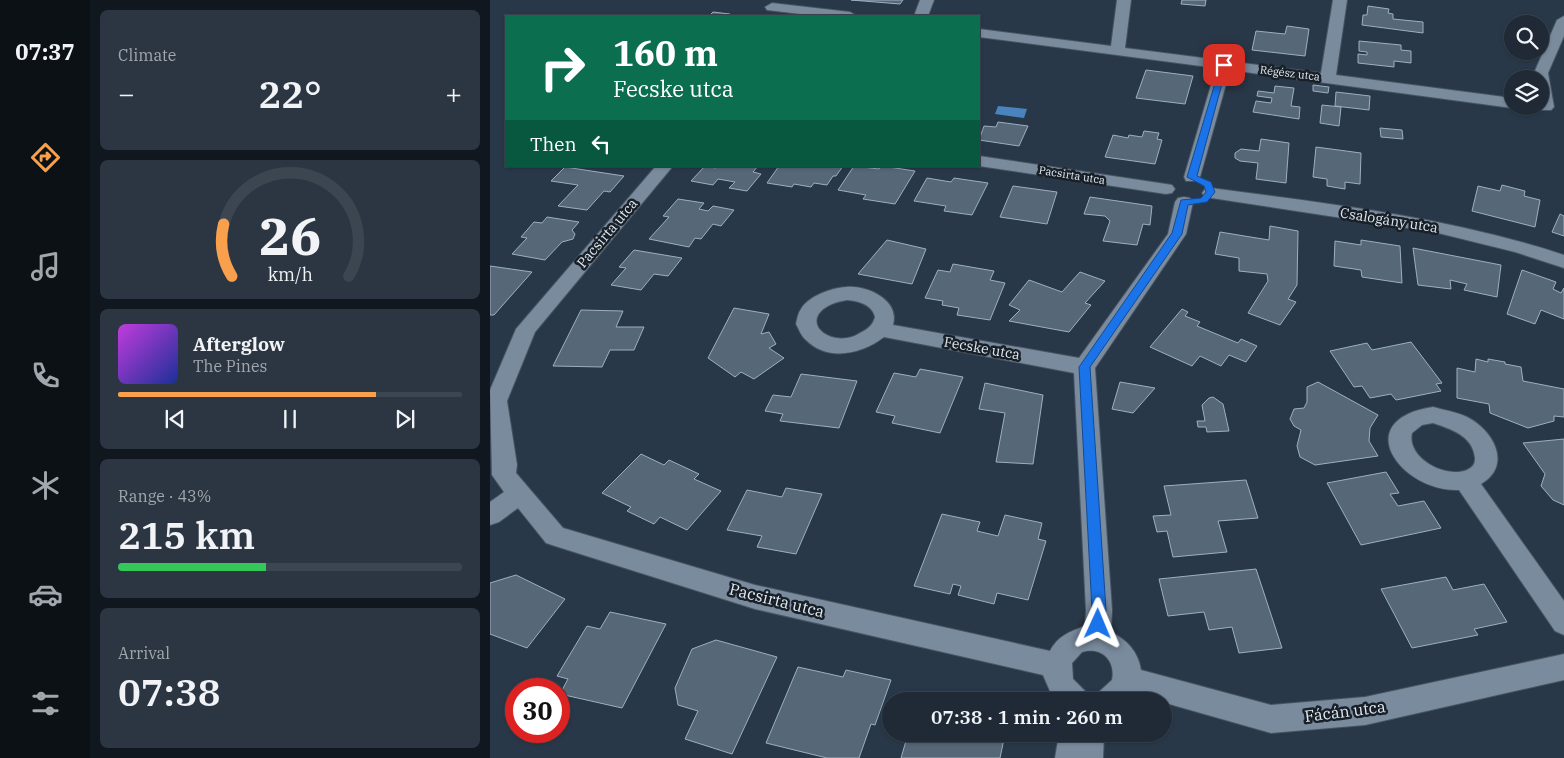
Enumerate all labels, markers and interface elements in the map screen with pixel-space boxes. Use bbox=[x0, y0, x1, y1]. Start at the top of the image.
map controls bbox=[1504, 15, 1549, 115]
button: search bbox=[1504, 15, 1549, 60]
text: 160 m bbox=[613, 30, 718, 76]
icon: right bbox=[530, 35, 595, 100]
text: 07:37 bbox=[15, 37, 75, 66]
pin bbox=[1203, 44, 1245, 86]
text: Climate bbox=[118, 45, 176, 65]
icon: arrive bbox=[1210, 51, 1238, 79]
street label: Régész utca bbox=[1259, 62, 1321, 84]
text: 22° bbox=[258, 69, 322, 118]
button: layers bbox=[1504, 70, 1549, 115]
text: Fecske utca bbox=[613, 74, 734, 103]
text: − bbox=[118, 75, 135, 112]
text: + bbox=[445, 75, 462, 112]
icon: left bbox=[587, 130, 615, 158]
text: Then bbox=[530, 132, 577, 156]
icon: directions bbox=[28, 140, 63, 175]
street label: Pacsirta utca bbox=[1038, 163, 1106, 187]
street label: Pacsirta utca bbox=[573, 194, 642, 271]
text: 26 bbox=[259, 202, 321, 269]
street label: Csalogány utca bbox=[1339, 203, 1440, 237]
icon: music bbox=[28, 249, 63, 284]
text: km/h bbox=[267, 263, 313, 286]
text: Afterglow bbox=[193, 332, 285, 356]
street label: Fecske utca bbox=[943, 332, 1022, 364]
text: The Pines bbox=[193, 356, 267, 376]
icon: phone bbox=[28, 358, 63, 393]
icon: previous bbox=[161, 405, 189, 433]
icon: pause bbox=[276, 405, 304, 433]
icon: next bbox=[391, 405, 419, 433]
icon: climate bbox=[28, 468, 63, 503]
text: Range · 43% bbox=[118, 486, 211, 506]
text: 215 km bbox=[118, 510, 255, 559]
icon: car bbox=[28, 577, 63, 612]
street label: Pacsirta utca bbox=[727, 579, 827, 622]
position arrow bbox=[1071, 597, 1123, 649]
text: Arrival bbox=[118, 643, 170, 663]
text: 07:38 bbox=[118, 667, 221, 716]
speed limit sign: 30 bbox=[505, 678, 570, 743]
icon: filters bbox=[28, 686, 63, 721]
street label: Fácán utca bbox=[1303, 696, 1387, 726]
text: 07:38 · 1 min · 260 m bbox=[931, 705, 1123, 729]

